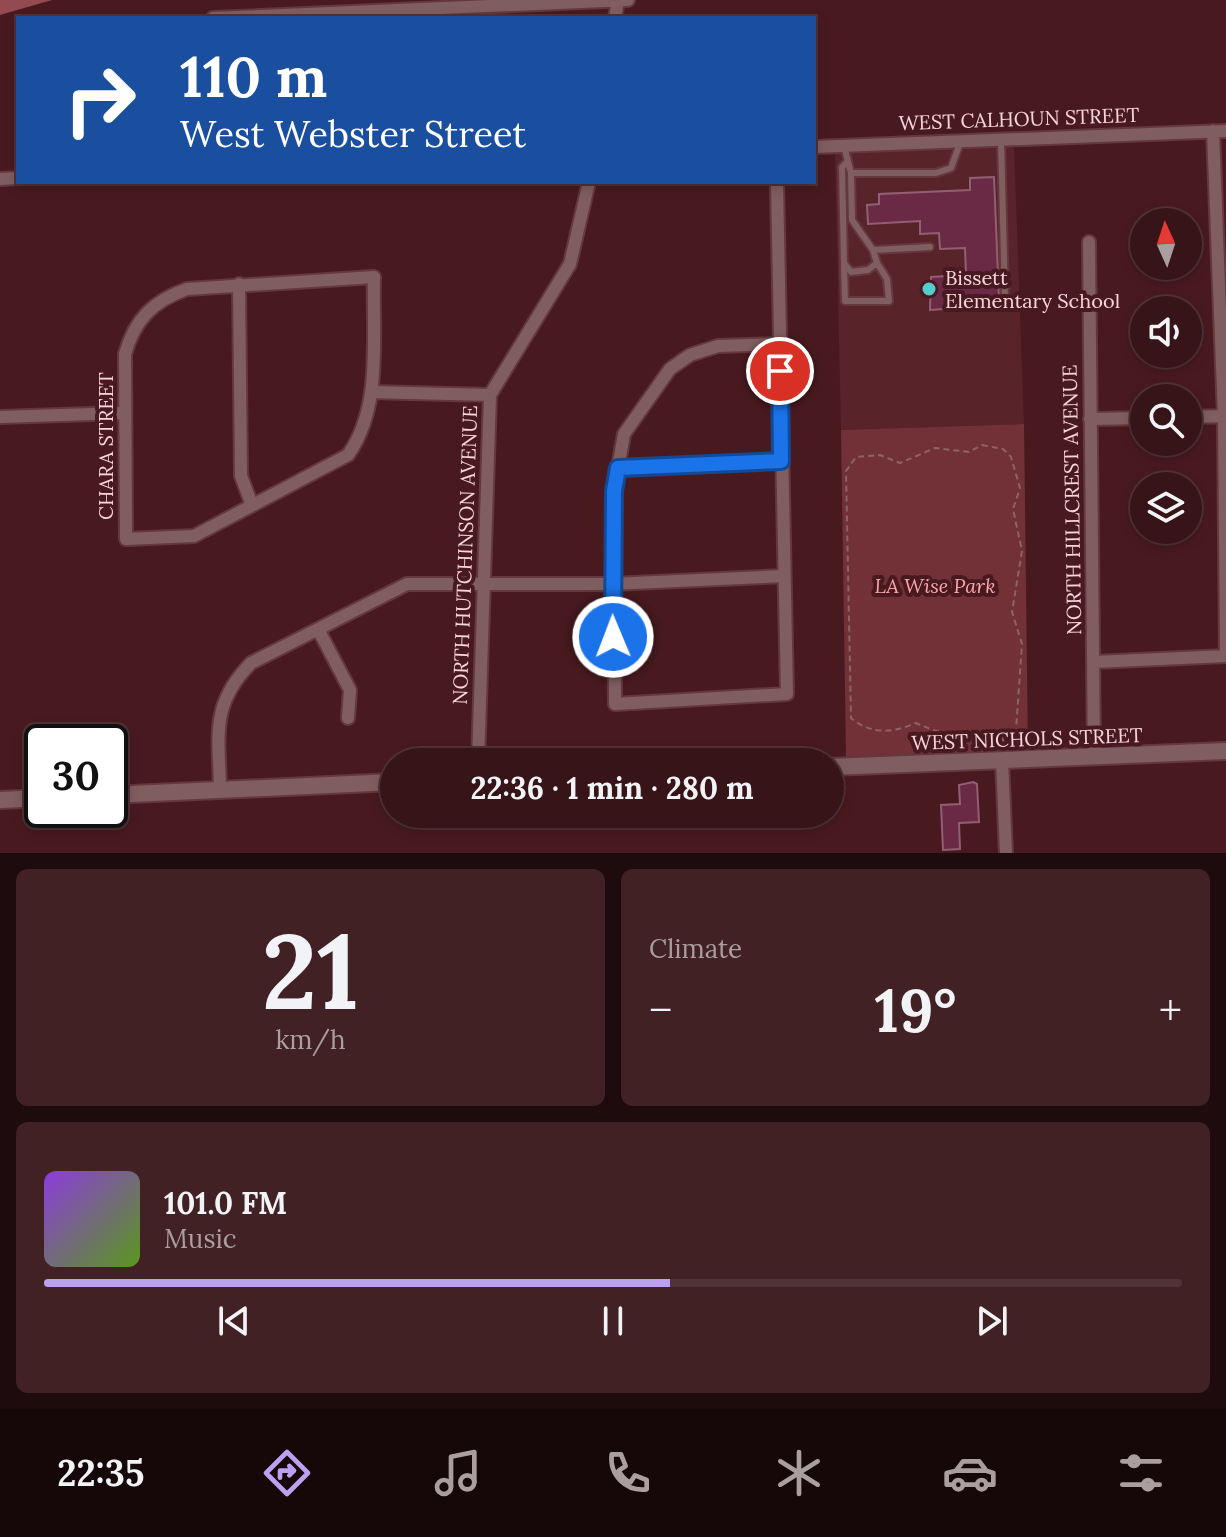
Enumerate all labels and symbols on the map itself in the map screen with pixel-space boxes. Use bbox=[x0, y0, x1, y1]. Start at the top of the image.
street label: WEST CALHOUN STREET bbox=[898, 102, 1140, 135]
north arrow bbox=[1130, 208, 1202, 280]
place label: Bissett Elementary School bbox=[945, 265, 1120, 313]
marker: Bissett Elementary School bbox=[920, 280, 938, 298]
pin bbox=[746, 337, 814, 405]
street label: NORTH HILLCREST AVENUE bbox=[1057, 365, 1086, 635]
street label: CHARA STREET bbox=[93, 372, 118, 520]
street label: NORTH HUTCHINSON AVENUE bbox=[447, 405, 482, 705]
park label: LA Wise Park bbox=[874, 573, 996, 598]
position arrow bbox=[571, 595, 655, 679]
street label: WEST NICHOLS STREET bbox=[911, 722, 1143, 755]
speed limit sign: 30 bbox=[24, 724, 128, 828]

